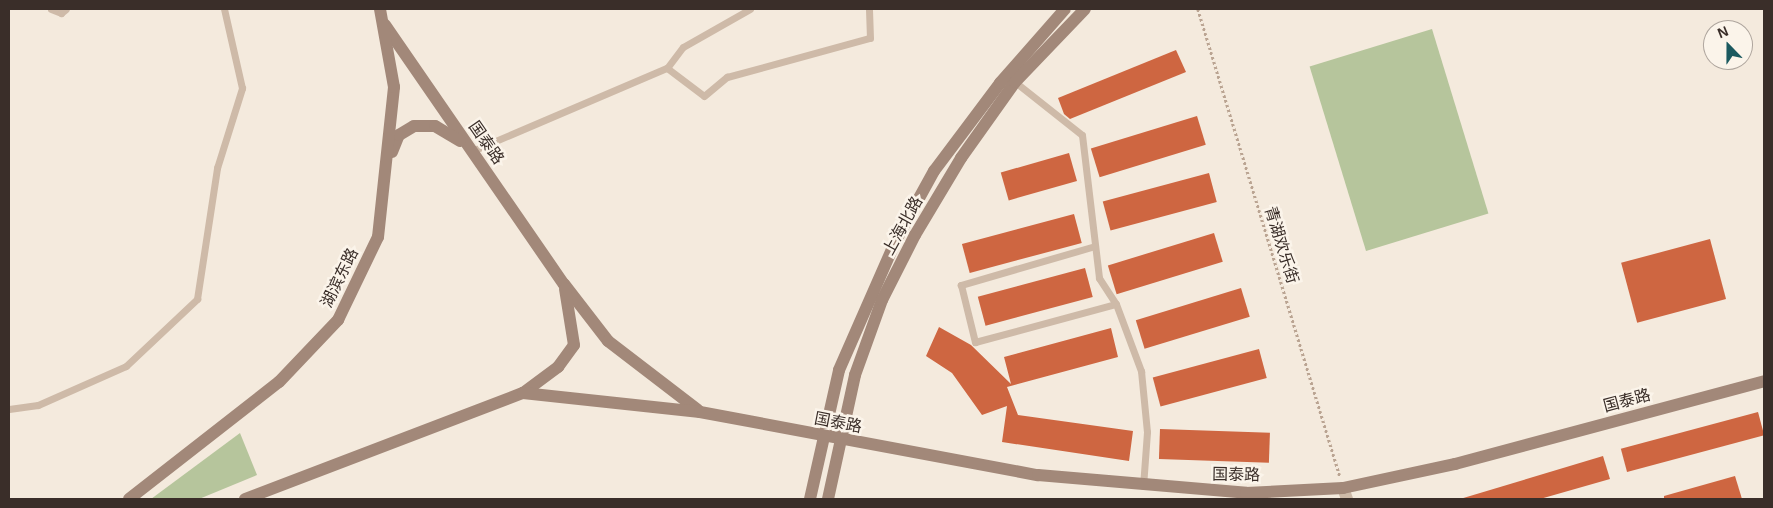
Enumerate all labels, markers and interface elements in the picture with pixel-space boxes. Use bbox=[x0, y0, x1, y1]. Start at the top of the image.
north arrow bbox=[1703, 20, 1753, 70]
text: N bbox=[1715, 23, 1730, 41]
street label: 国泰路 bbox=[464, 118, 508, 168]
street label: 上海北路 bbox=[879, 193, 927, 259]
street label: 青湖欢乐街 bbox=[1260, 204, 1302, 286]
street label: 湖滨东路 bbox=[317, 245, 363, 311]
street label: 国泰路 bbox=[1601, 386, 1653, 416]
street label: 国泰路 bbox=[813, 409, 863, 437]
street label: 国泰路 bbox=[1212, 465, 1260, 485]

